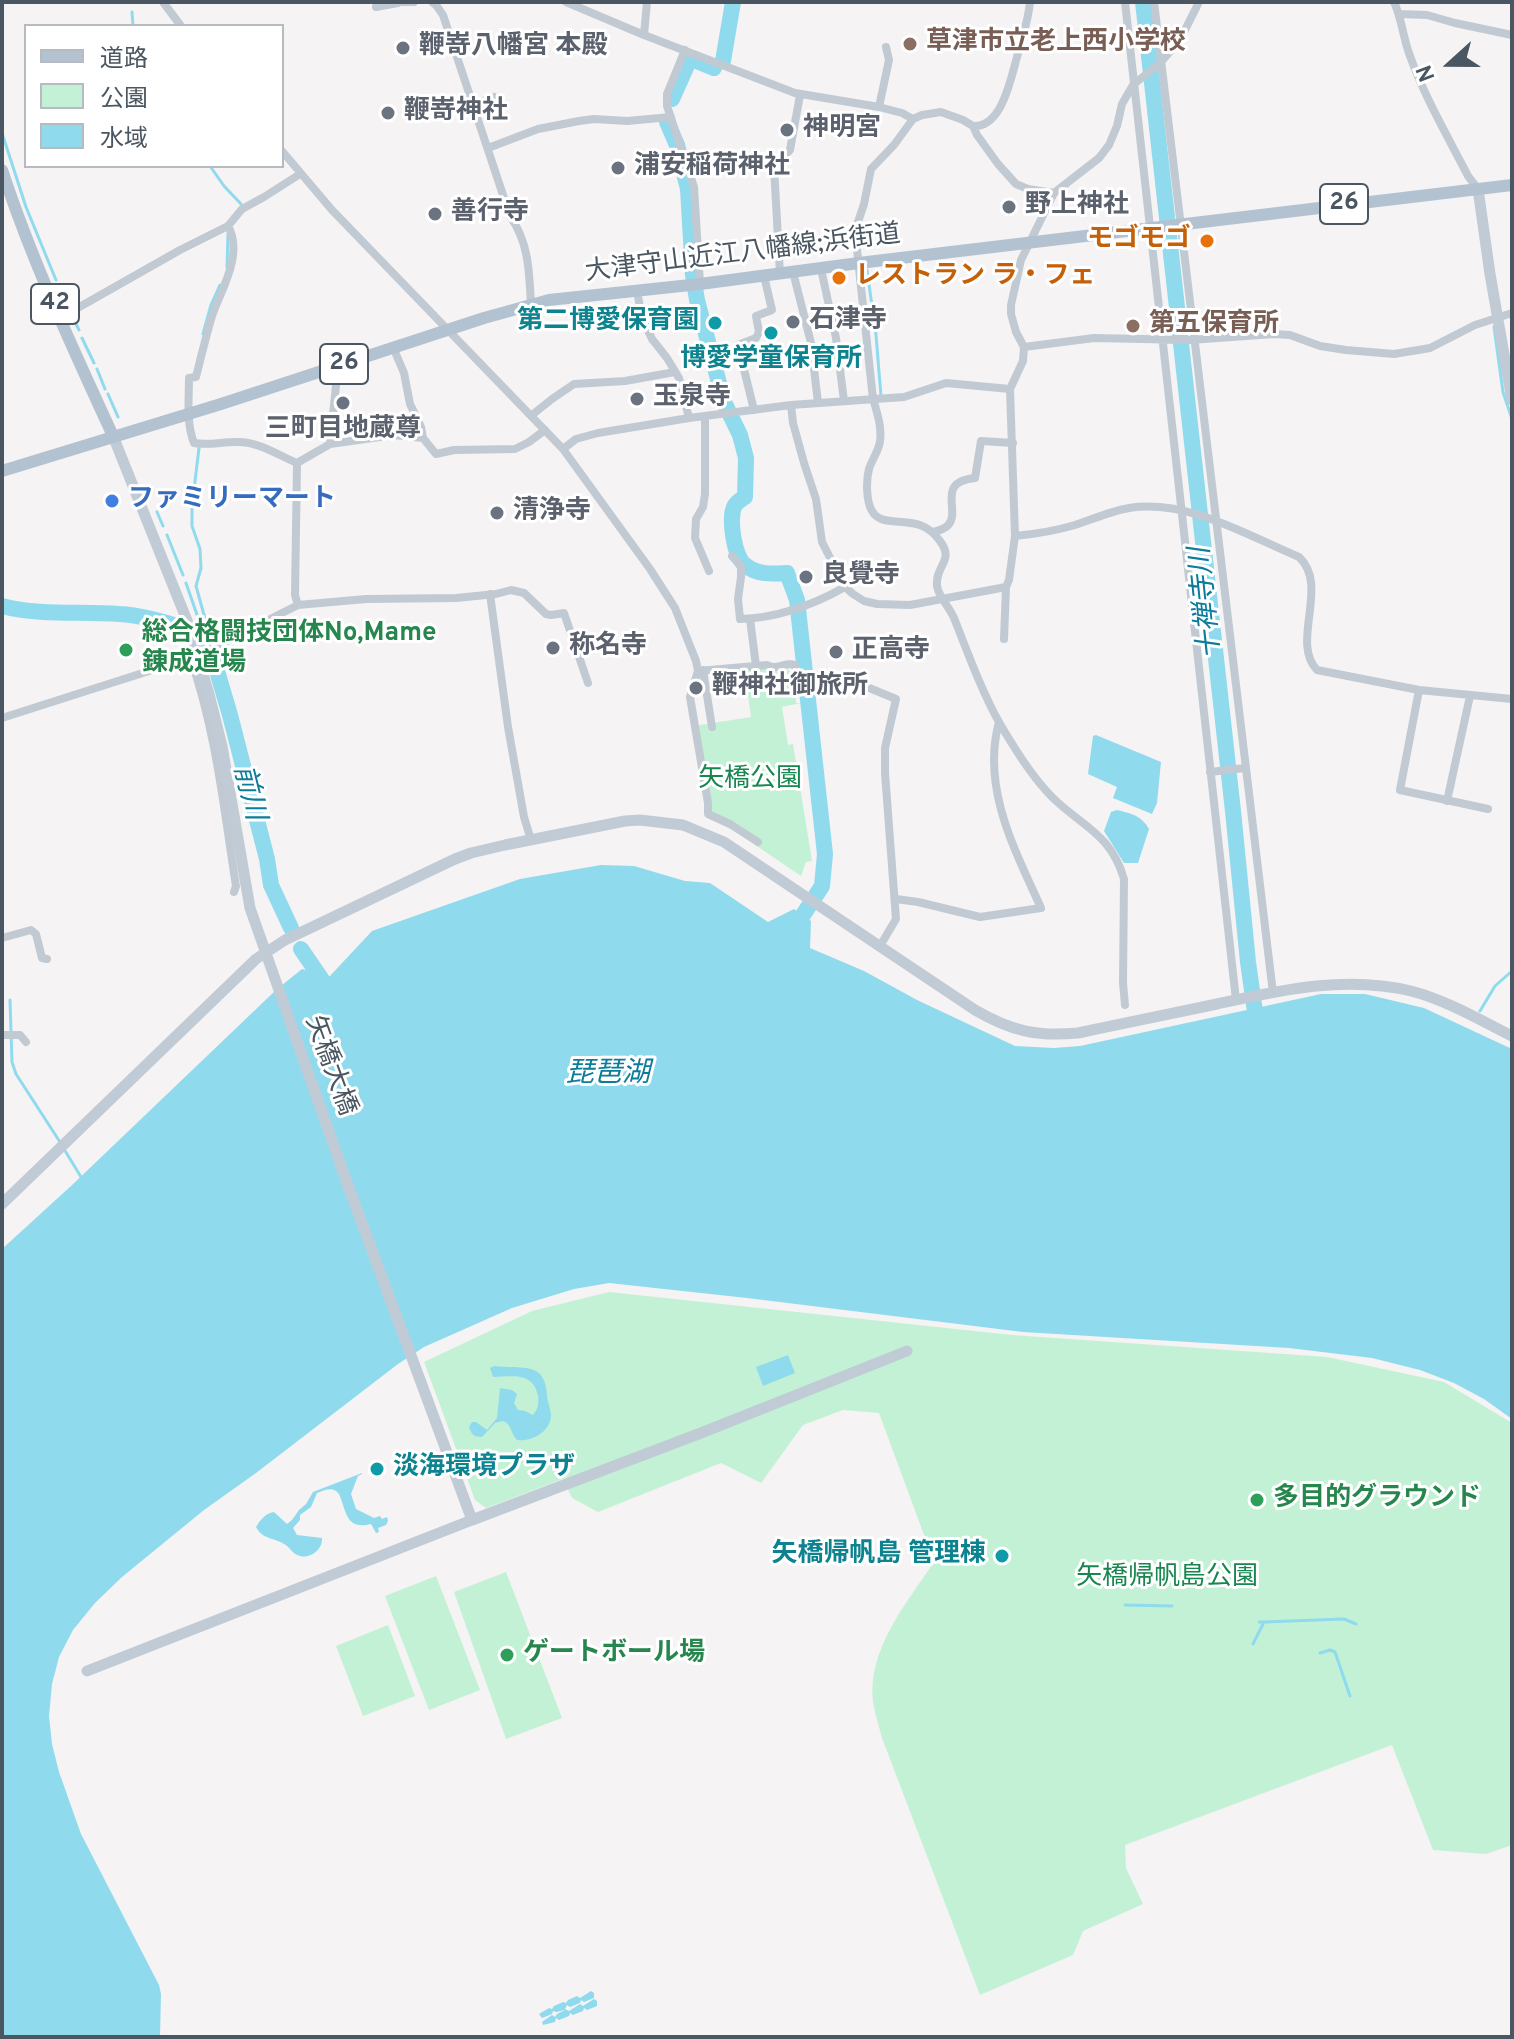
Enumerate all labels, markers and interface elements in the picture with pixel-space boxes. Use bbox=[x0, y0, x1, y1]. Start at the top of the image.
legend bbox=[24, 24, 284, 168]
north arrow bbox=[1410, 24, 1490, 104]
place label: 草津市立老上西小学校 bbox=[926, 28, 1186, 60]
place label: 鞭嵜八幡宮 本殿 bbox=[419, 32, 607, 64]
marker: 草津市立老上西小学校 bbox=[901, 35, 919, 53]
marker: 鞭嵜八幡宮 本殿 bbox=[394, 39, 412, 57]
text: 道路 bbox=[100, 45, 148, 75]
text: N bbox=[1412, 61, 1443, 85]
text: 公園 bbox=[100, 85, 148, 115]
place label: 鞭嵜神社 bbox=[404, 97, 508, 129]
marker: 鞭嵜神社 bbox=[379, 104, 397, 122]
place label: 神明宮 bbox=[803, 114, 881, 146]
marker: 神明宮 bbox=[778, 121, 796, 139]
text: 水域 bbox=[100, 125, 148, 155]
place label: 浦安稲荷神社 bbox=[634, 152, 790, 184]
marker: 浦安稲荷神社 bbox=[609, 159, 627, 177]
road number: 26 bbox=[1320, 184, 1368, 224]
place label: 野上神社 bbox=[1025, 191, 1129, 223]
place label: 善行寺 bbox=[451, 198, 529, 230]
marker: 野上神社 bbox=[1000, 198, 1018, 216]
marker: 善行寺 bbox=[426, 205, 444, 223]
street label: 大津守山近江八幡線;浜街道 bbox=[583, 220, 903, 290]
place label: モゴモゴ bbox=[1087, 225, 1191, 257]
marker: モゴモゴ bbox=[1198, 232, 1216, 250]
place label: レストラン ラ・フェ bbox=[855, 262, 1095, 294]
marker: レストラン ラ・フェ bbox=[830, 269, 848, 287]
road number: 42 bbox=[31, 284, 79, 324]
place label: 石津寺 bbox=[809, 306, 887, 338]
place label: 第二博愛保育園 bbox=[517, 307, 699, 339]
place label: 第五保育所 bbox=[1149, 310, 1279, 342]
marker: 石津寺 bbox=[784, 313, 802, 331]
marker: 第二博愛保育園 bbox=[706, 314, 724, 332]
marker: 第五保育所 bbox=[1124, 317, 1142, 335]
marker: 博愛学童保育所 bbox=[762, 324, 780, 342]
road number: 26 bbox=[320, 344, 368, 384]
place label: 博愛学童保育所 bbox=[680, 345, 862, 377]
place label: 玉泉寺 bbox=[653, 383, 731, 415]
marker: 玉泉寺 bbox=[628, 390, 646, 408]
marker: 三町目地蔵尊 bbox=[334, 394, 352, 412]
place label: 三町目地蔵尊 bbox=[265, 415, 421, 447]
place label: ファミリーマート bbox=[128, 485, 336, 517]
marker: ファミリーマート bbox=[103, 492, 121, 510]
place label: 清浄寺 bbox=[513, 497, 591, 529]
marker: 清浄寺 bbox=[488, 504, 506, 522]
water label: 十禅寺川 bbox=[1185, 546, 1231, 660]
place label: 良覺寺 bbox=[822, 561, 900, 593]
marker: 良覺寺 bbox=[797, 568, 815, 586]
place label: 総合格闘技団体No,Mame 錬成道場 bbox=[142, 619, 437, 680]
place label: 称名寺 bbox=[569, 632, 647, 664]
place label: 正高寺 bbox=[852, 636, 930, 668]
marker: 称名寺 bbox=[544, 639, 562, 657]
marker: 総合格闘技団体No,Mame 錬成道場 bbox=[117, 641, 135, 659]
marker: 正高寺 bbox=[827, 643, 845, 661]
place label: 鞭神社御旅所 bbox=[712, 672, 868, 704]
marker: 鞭神社御旅所 bbox=[687, 679, 705, 697]
water label: 前川 bbox=[224, 762, 270, 824]
park label: 矢橋公園 bbox=[698, 765, 802, 797]
street label: 矢橋大橋 bbox=[297, 1012, 361, 1120]
water label: 琵琶湖 bbox=[566, 1058, 650, 1092]
place label: 淡海環境プラザ bbox=[393, 1453, 575, 1485]
marker: 淡海環境プラザ bbox=[368, 1460, 386, 1478]
place label: 多目的グラウンド bbox=[1273, 1484, 1481, 1516]
marker: 多目的グラウンド bbox=[1248, 1491, 1266, 1509]
place label: 矢橋帰帆島 管理棟 bbox=[772, 1540, 986, 1572]
marker: 矢橋帰帆島 管理棟 bbox=[993, 1547, 1011, 1565]
park label: 矢橋帰帆島公園 bbox=[1076, 1563, 1258, 1595]
place label: ゲートボール場 bbox=[523, 1639, 705, 1671]
marker: ゲートボール場 bbox=[498, 1646, 516, 1664]

